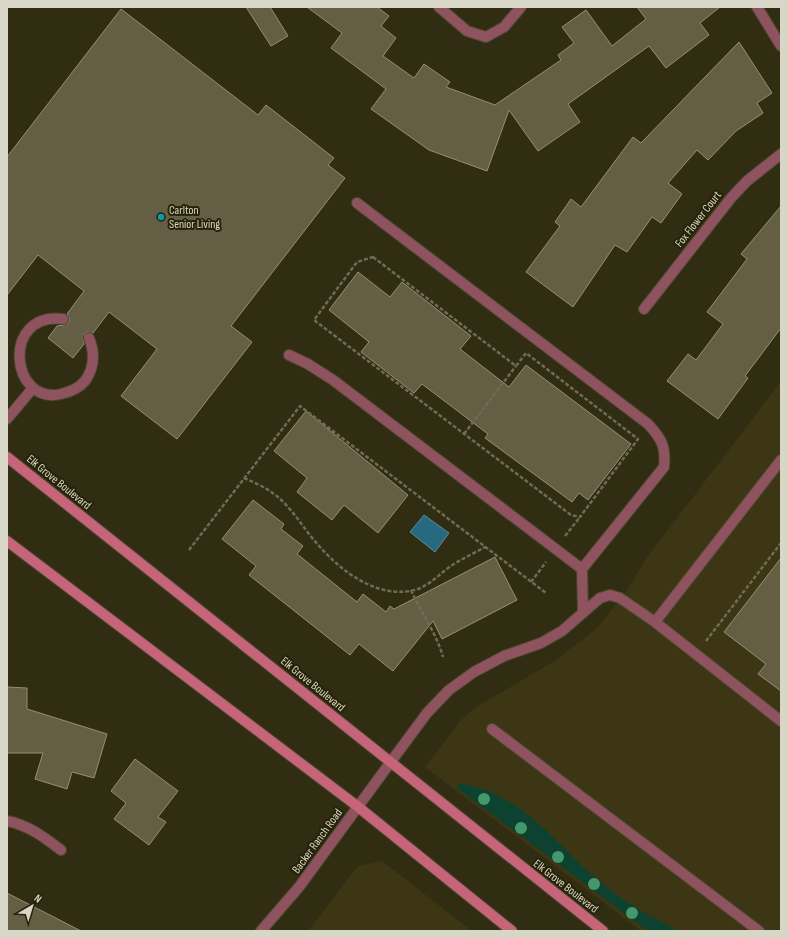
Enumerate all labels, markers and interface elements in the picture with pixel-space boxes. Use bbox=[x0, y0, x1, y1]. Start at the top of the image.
street label: Fox Flower Court bbox=[672, 188, 725, 250]
place label: Carlton Senior Living bbox=[169, 203, 220, 232]
marker: Carlton Senior Living bbox=[156, 212, 166, 222]
street label: Elk Grove Boulevard bbox=[23, 452, 94, 513]
street label: Elk Grove Boulevard bbox=[277, 654, 348, 715]
street label: Backer Ranch Road bbox=[289, 806, 346, 877]
street label: Elk Grove Boulevard bbox=[530, 856, 601, 917]
north arrow bbox=[12, 886, 52, 926]
text: N bbox=[32, 892, 44, 906]

